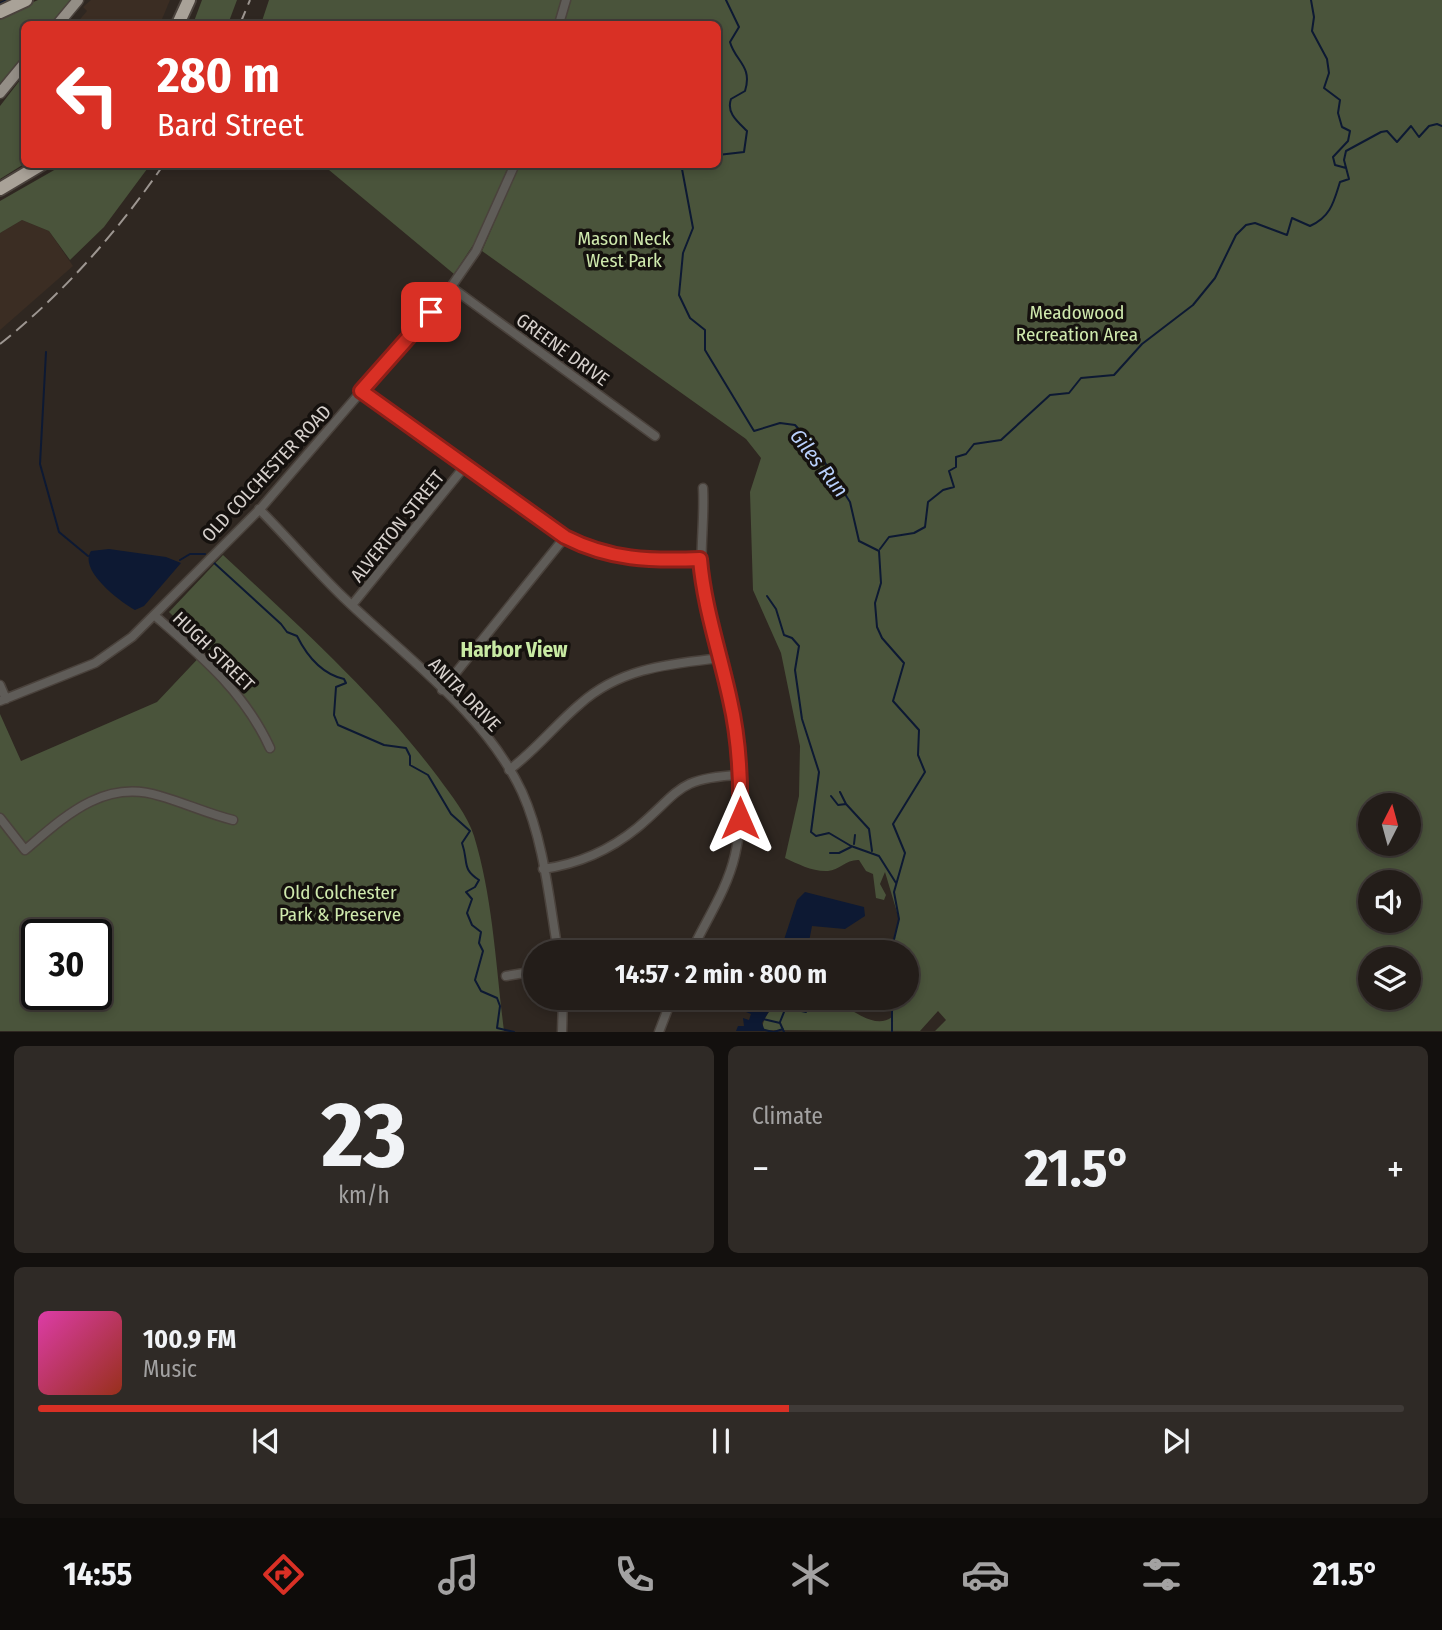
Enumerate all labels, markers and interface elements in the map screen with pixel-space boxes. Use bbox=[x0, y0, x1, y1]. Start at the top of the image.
text: 280 m bbox=[157, 46, 280, 105]
icon: left bbox=[42, 49, 133, 140]
text: Bard Street bbox=[157, 106, 304, 144]
park label: Mason Neck West Park bbox=[577, 227, 671, 272]
pin bbox=[401, 282, 461, 342]
icon: arrive bbox=[412, 293, 450, 331]
park label: Meadowood Recreation Area bbox=[1016, 301, 1138, 346]
street label: GREENE DRIVE bbox=[512, 308, 614, 391]
street label: OLD COLCHESTER ROAD bbox=[197, 400, 336, 547]
water label: Giles Run bbox=[784, 424, 854, 502]
street label: ALVERTON STREET bbox=[346, 466, 449, 587]
street label: HUGH STREET bbox=[168, 607, 259, 696]
district label: Harbor View bbox=[461, 637, 568, 663]
street label: ANITA DRIVE bbox=[424, 653, 506, 736]
position arrow bbox=[703, 781, 777, 855]
north arrow bbox=[1358, 793, 1421, 856]
map controls bbox=[1358, 793, 1421, 1010]
button: sound bbox=[1358, 870, 1421, 933]
park label: Old Colchester Park & Preserve bbox=[279, 881, 401, 926]
speed limit sign: 30 bbox=[21, 919, 112, 1010]
button: layers bbox=[1358, 947, 1421, 1010]
text: 14:57 · 2 min · 800 m bbox=[615, 959, 827, 990]
text: 23 bbox=[321, 1081, 407, 1190]
text: Climate bbox=[752, 1102, 823, 1130]
text: 21.5° bbox=[1024, 1137, 1131, 1200]
text: − bbox=[752, 1146, 769, 1192]
text: + bbox=[1387, 1146, 1404, 1192]
text: km/h bbox=[338, 1181, 390, 1209]
text: 100.9 FM bbox=[143, 1324, 236, 1355]
text: Music bbox=[143, 1355, 197, 1383]
icon: previous bbox=[247, 1422, 285, 1460]
icon: pause bbox=[702, 1422, 740, 1460]
icon: next bbox=[1157, 1422, 1195, 1460]
icon: directions bbox=[259, 1550, 308, 1599]
icon: music bbox=[434, 1550, 483, 1599]
icon: phone bbox=[610, 1550, 659, 1599]
icon: climate bbox=[786, 1550, 835, 1599]
icon: car bbox=[961, 1550, 1010, 1599]
icon: filters bbox=[1137, 1550, 1186, 1599]
text: 14:55 bbox=[63, 1555, 132, 1593]
text: 21.5° bbox=[1313, 1555, 1379, 1593]

